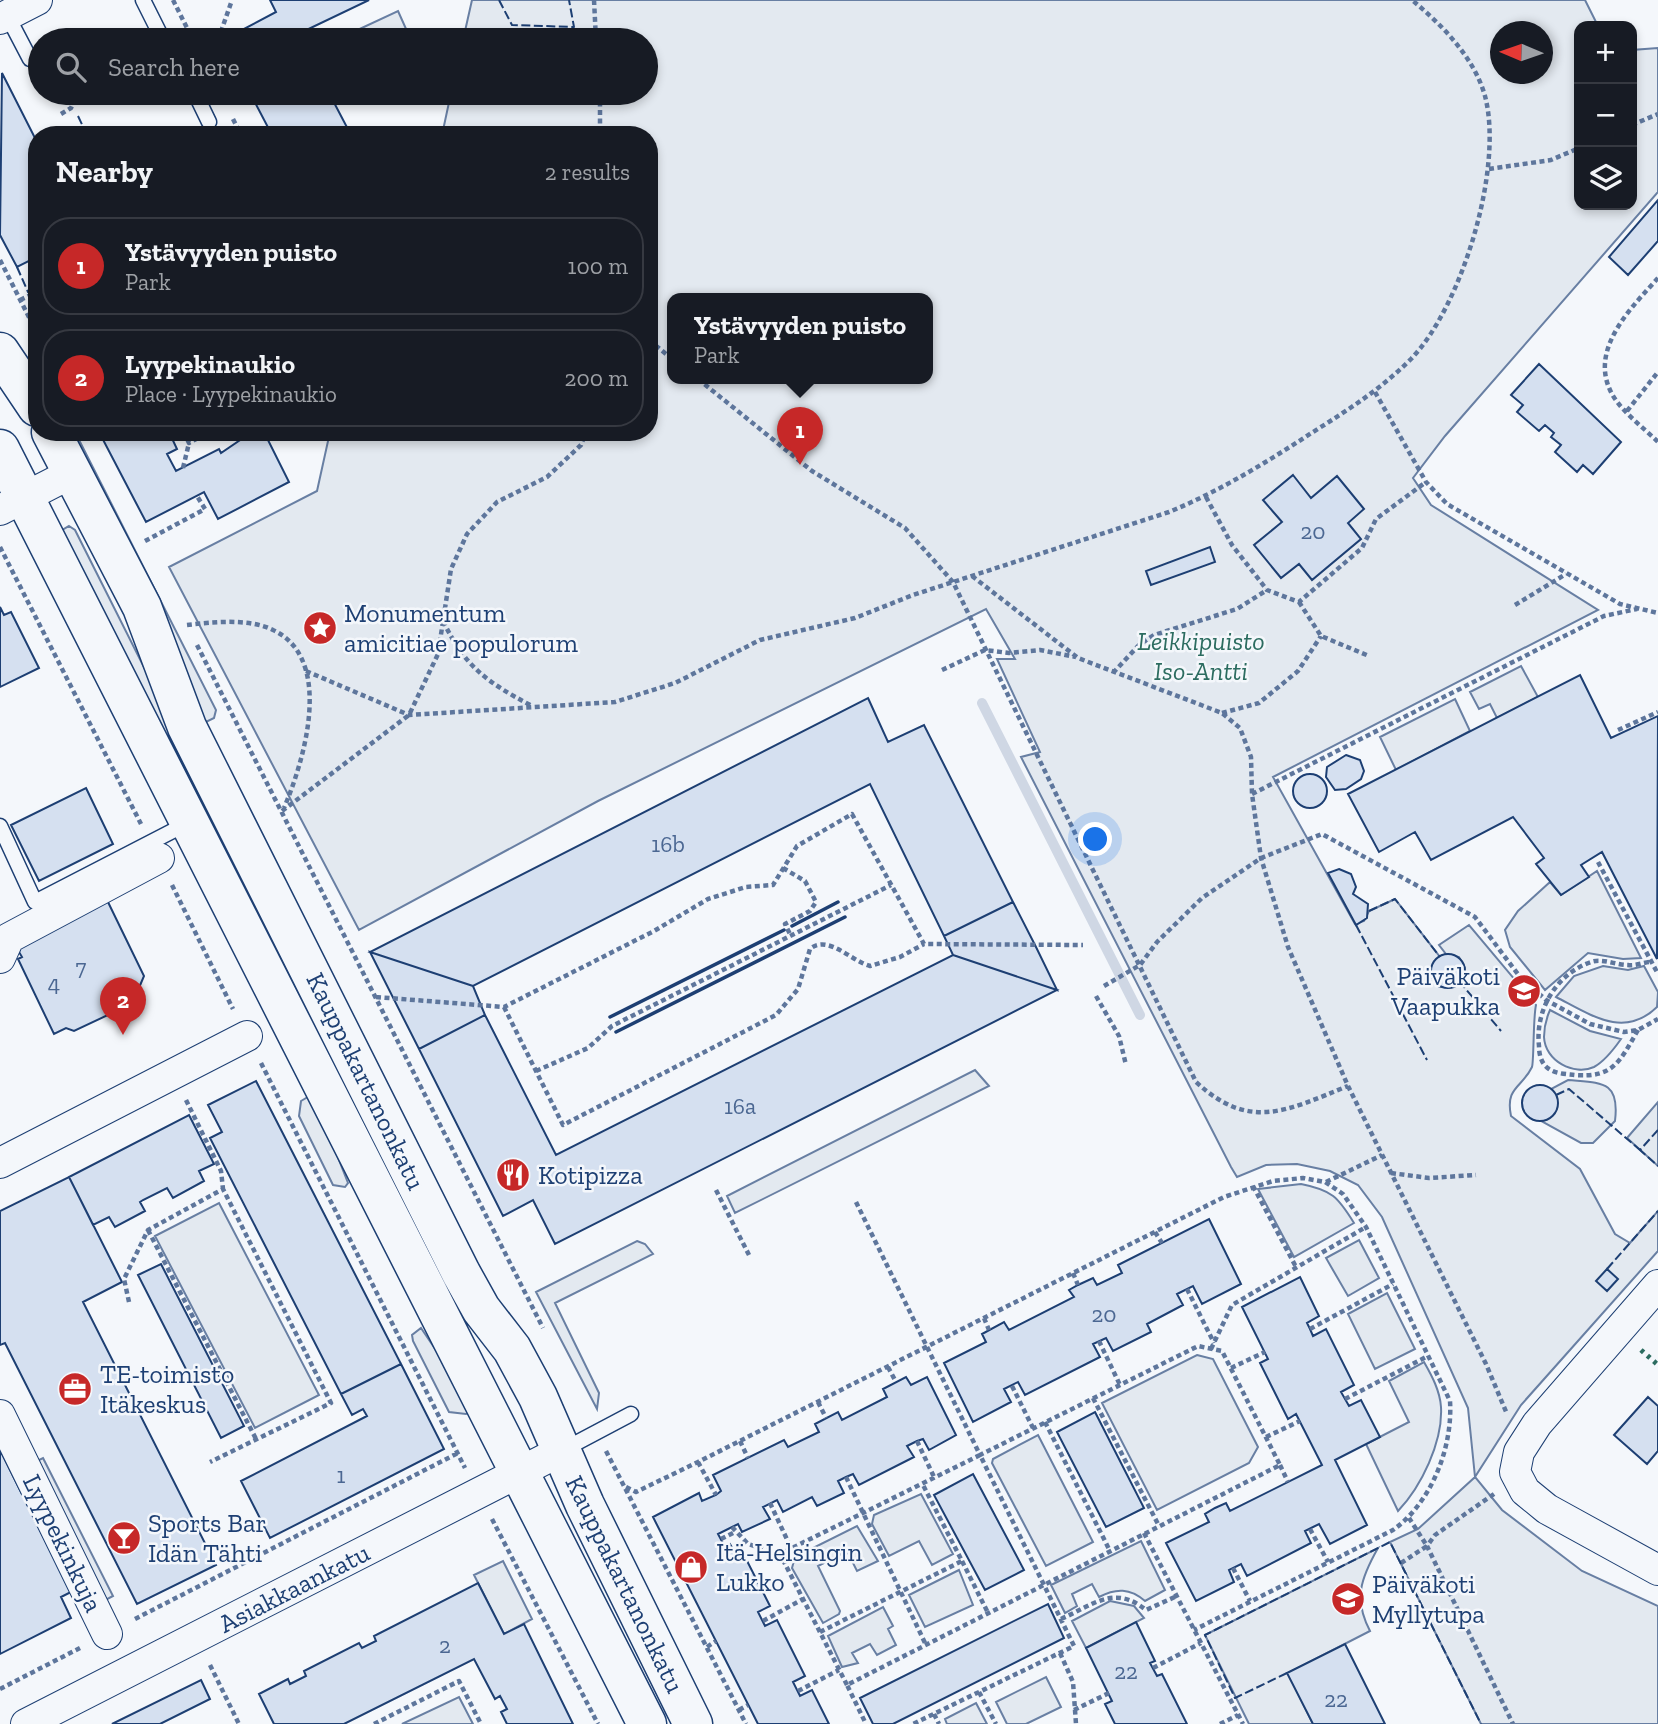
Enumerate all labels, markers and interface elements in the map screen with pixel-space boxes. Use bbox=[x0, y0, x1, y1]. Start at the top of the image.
north arrow bbox=[1490, 21, 1553, 84]
map controls bbox=[1574, 21, 1637, 210]
button: + bbox=[1574, 21, 1637, 84]
search box bbox=[28, 28, 658, 105]
icon: search bbox=[52, 48, 90, 86]
text: Search here bbox=[108, 51, 240, 83]
button: − bbox=[1574, 84, 1637, 147]
button: layers bbox=[1574, 147, 1637, 210]
text: Nearby bbox=[56, 154, 153, 190]
text: 2 results bbox=[545, 158, 630, 186]
text: Ystävyyden puisto bbox=[125, 236, 337, 268]
text: 1 bbox=[76, 252, 86, 280]
text: 100 m bbox=[568, 252, 628, 280]
text: Park bbox=[125, 268, 171, 296]
popup bbox=[667, 293, 933, 384]
text: Ystävyyden puisto bbox=[694, 309, 906, 341]
text: Park bbox=[694, 341, 740, 369]
text: Lyypekinaukio bbox=[125, 348, 295, 380]
text: 2 bbox=[75, 364, 87, 392]
text: 200 m bbox=[565, 364, 628, 392]
text: Place · Lyypekinaukio bbox=[125, 380, 337, 408]
pin: 1 bbox=[777, 407, 823, 465]
house number: 20 bbox=[1300, 517, 1326, 545]
place label: Monumentum amicitiae populorum bbox=[344, 597, 578, 659]
place icon: Monumentum amicitiae populorum bbox=[301, 609, 339, 647]
park label: Leikkipuisto Iso-Antti bbox=[1137, 625, 1265, 687]
your location bbox=[1078, 822, 1112, 856]
house number: 16b bbox=[651, 830, 685, 858]
house number: 7 bbox=[76, 953, 87, 981]
place label: Päiväkoti Vaapukka bbox=[1390, 960, 1500, 1022]
street label: Kauppakartanonkatu bbox=[300, 967, 433, 1195]
house number: 4 bbox=[48, 969, 60, 997]
school or university icon: Päiväkoti Vaapukka bbox=[1505, 972, 1543, 1010]
pin: 2 bbox=[100, 977, 146, 1035]
house number: 16a bbox=[724, 1092, 756, 1120]
restaurant icon: Kotipizza bbox=[494, 1156, 532, 1194]
place label: Kotipizza bbox=[538, 1159, 643, 1191]
house number: 20 bbox=[1091, 1300, 1117, 1328]
place label: TE-toimisto Itäkeskus bbox=[100, 1358, 234, 1420]
office icon: TE-toimisto Itäkeskus bbox=[56, 1370, 94, 1408]
house number: 1 bbox=[337, 1461, 346, 1489]
street label: Lyypekinkuja bbox=[16, 1469, 110, 1617]
street label: Kauppakartanonkatu bbox=[559, 1470, 692, 1698]
place label: Sports Bar Idän Tähti bbox=[148, 1507, 267, 1569]
bar icon: Sports Bar Idän Tähti bbox=[105, 1519, 143, 1557]
street label: Asiakkaankatu bbox=[213, 1536, 375, 1640]
place label: Itä-Helsingin Lukko bbox=[716, 1536, 862, 1598]
shop icon: Itä-Helsingin Lukko bbox=[672, 1548, 710, 1586]
place label: Päiväkoti Myllytupa bbox=[1372, 1568, 1485, 1630]
school or university icon: Päiväkoti Myllytupa bbox=[1329, 1580, 1367, 1618]
house number: 2 bbox=[439, 1631, 451, 1659]
house number: 22 bbox=[1114, 1657, 1138, 1685]
house number: 22 bbox=[1324, 1685, 1348, 1713]

